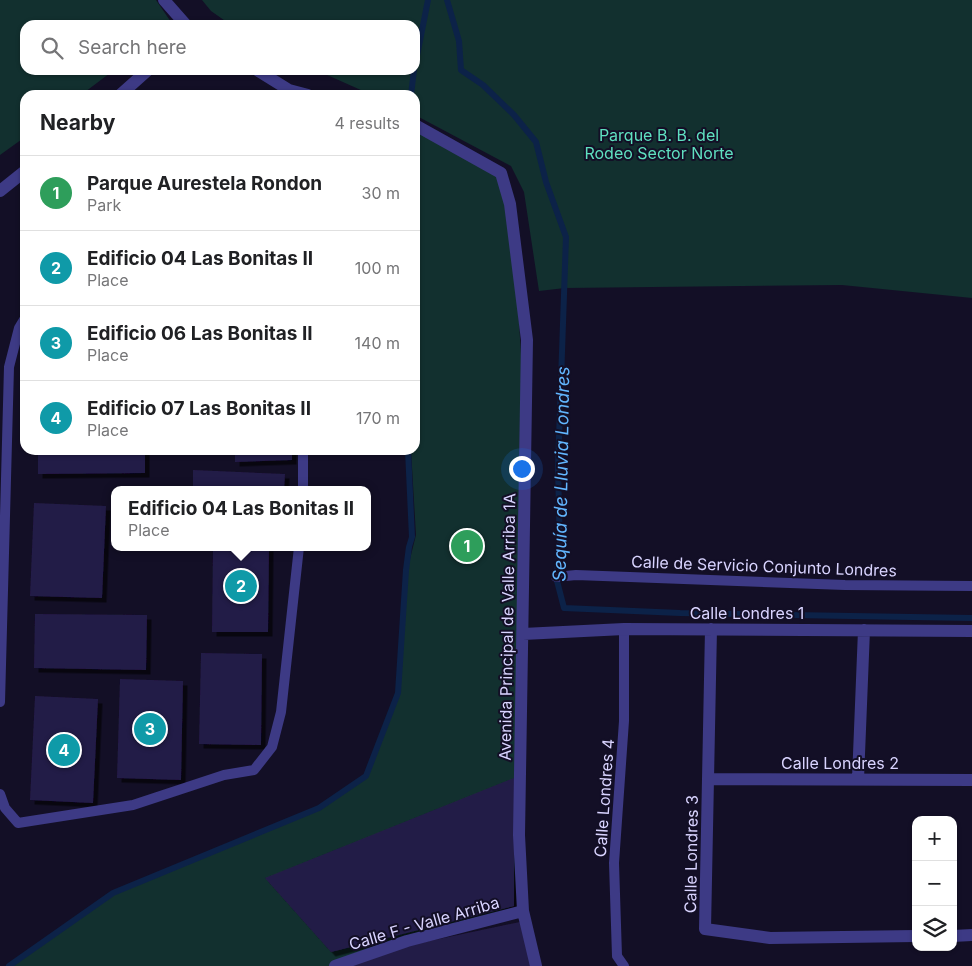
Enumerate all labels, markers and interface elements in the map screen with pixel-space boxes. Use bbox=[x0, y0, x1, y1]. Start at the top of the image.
search box bbox=[20, 20, 420, 75]
icon: search bbox=[38, 34, 66, 62]
text: Search here bbox=[78, 36, 187, 59]
text: Nearby bbox=[40, 110, 115, 135]
text: 4 results bbox=[335, 113, 400, 133]
park label: Parque B. B. del Rodeo Sector Norte bbox=[584, 125, 734, 163]
text: Parque Aurestela Rondon bbox=[87, 172, 322, 195]
text: 1 bbox=[53, 183, 59, 203]
text: 30 m bbox=[362, 183, 400, 203]
text: Park bbox=[87, 195, 121, 215]
text: Edificio 04 Las Bonitas II bbox=[87, 247, 313, 270]
text: 2 bbox=[51, 258, 61, 278]
text: 100 m bbox=[355, 258, 400, 278]
text: Place bbox=[87, 270, 129, 290]
text: Edificio 06 Las Bonitas II bbox=[87, 322, 313, 345]
text: 3 bbox=[51, 333, 61, 353]
text: 140 m bbox=[355, 333, 400, 353]
text: Place bbox=[87, 345, 129, 365]
water label: Sequía de Lluvia Londres bbox=[549, 366, 573, 582]
text: Edificio 07 Las Bonitas II bbox=[87, 397, 311, 420]
text: 4 bbox=[51, 408, 61, 428]
text: 170 m bbox=[356, 408, 400, 428]
text: Place bbox=[87, 420, 129, 440]
your location bbox=[509, 456, 535, 482]
popup bbox=[111, 486, 371, 551]
street label: Avenida Principal de Valle Arriba 1A bbox=[495, 493, 519, 761]
text: Edificio 04 Las Bonitas II bbox=[128, 497, 354, 520]
text: Place bbox=[128, 520, 169, 540]
pin: 1 bbox=[451, 527, 483, 565]
street label: Calle de Servicio Conjunto Londres bbox=[631, 551, 897, 581]
pin: 2 bbox=[225, 567, 257, 605]
street label: Calle Londres 1 bbox=[690, 603, 804, 623]
pin: 3 bbox=[134, 710, 166, 748]
pin: 4 bbox=[48, 731, 80, 769]
street label: Calle Londres 4 bbox=[590, 738, 618, 858]
street label: Calle Londres 2 bbox=[781, 753, 899, 773]
street label: Calle Londres 3 bbox=[680, 795, 702, 913]
map controls bbox=[912, 816, 957, 951]
button: + bbox=[912, 816, 957, 861]
button: − bbox=[912, 861, 957, 906]
street label: Calle F - Valle Arriba bbox=[347, 892, 501, 954]
button: layers bbox=[912, 906, 957, 951]

